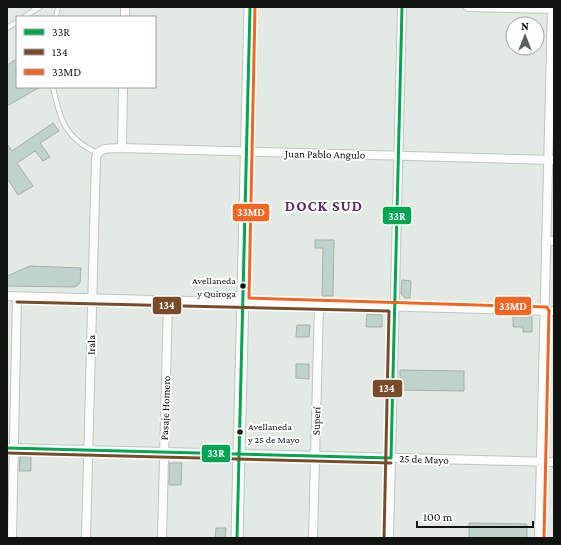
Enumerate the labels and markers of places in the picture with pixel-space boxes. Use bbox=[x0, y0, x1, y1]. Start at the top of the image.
place label: Avellaneda y Quiroga bbox=[192, 275, 236, 299]
marker: Avellaneda y Quiroga bbox=[238, 281, 248, 291]
place label: Avellaneda y 25 de Mayo bbox=[247, 421, 300, 445]
marker: Avellaneda y 25 de Mayo bbox=[235, 427, 245, 437]

